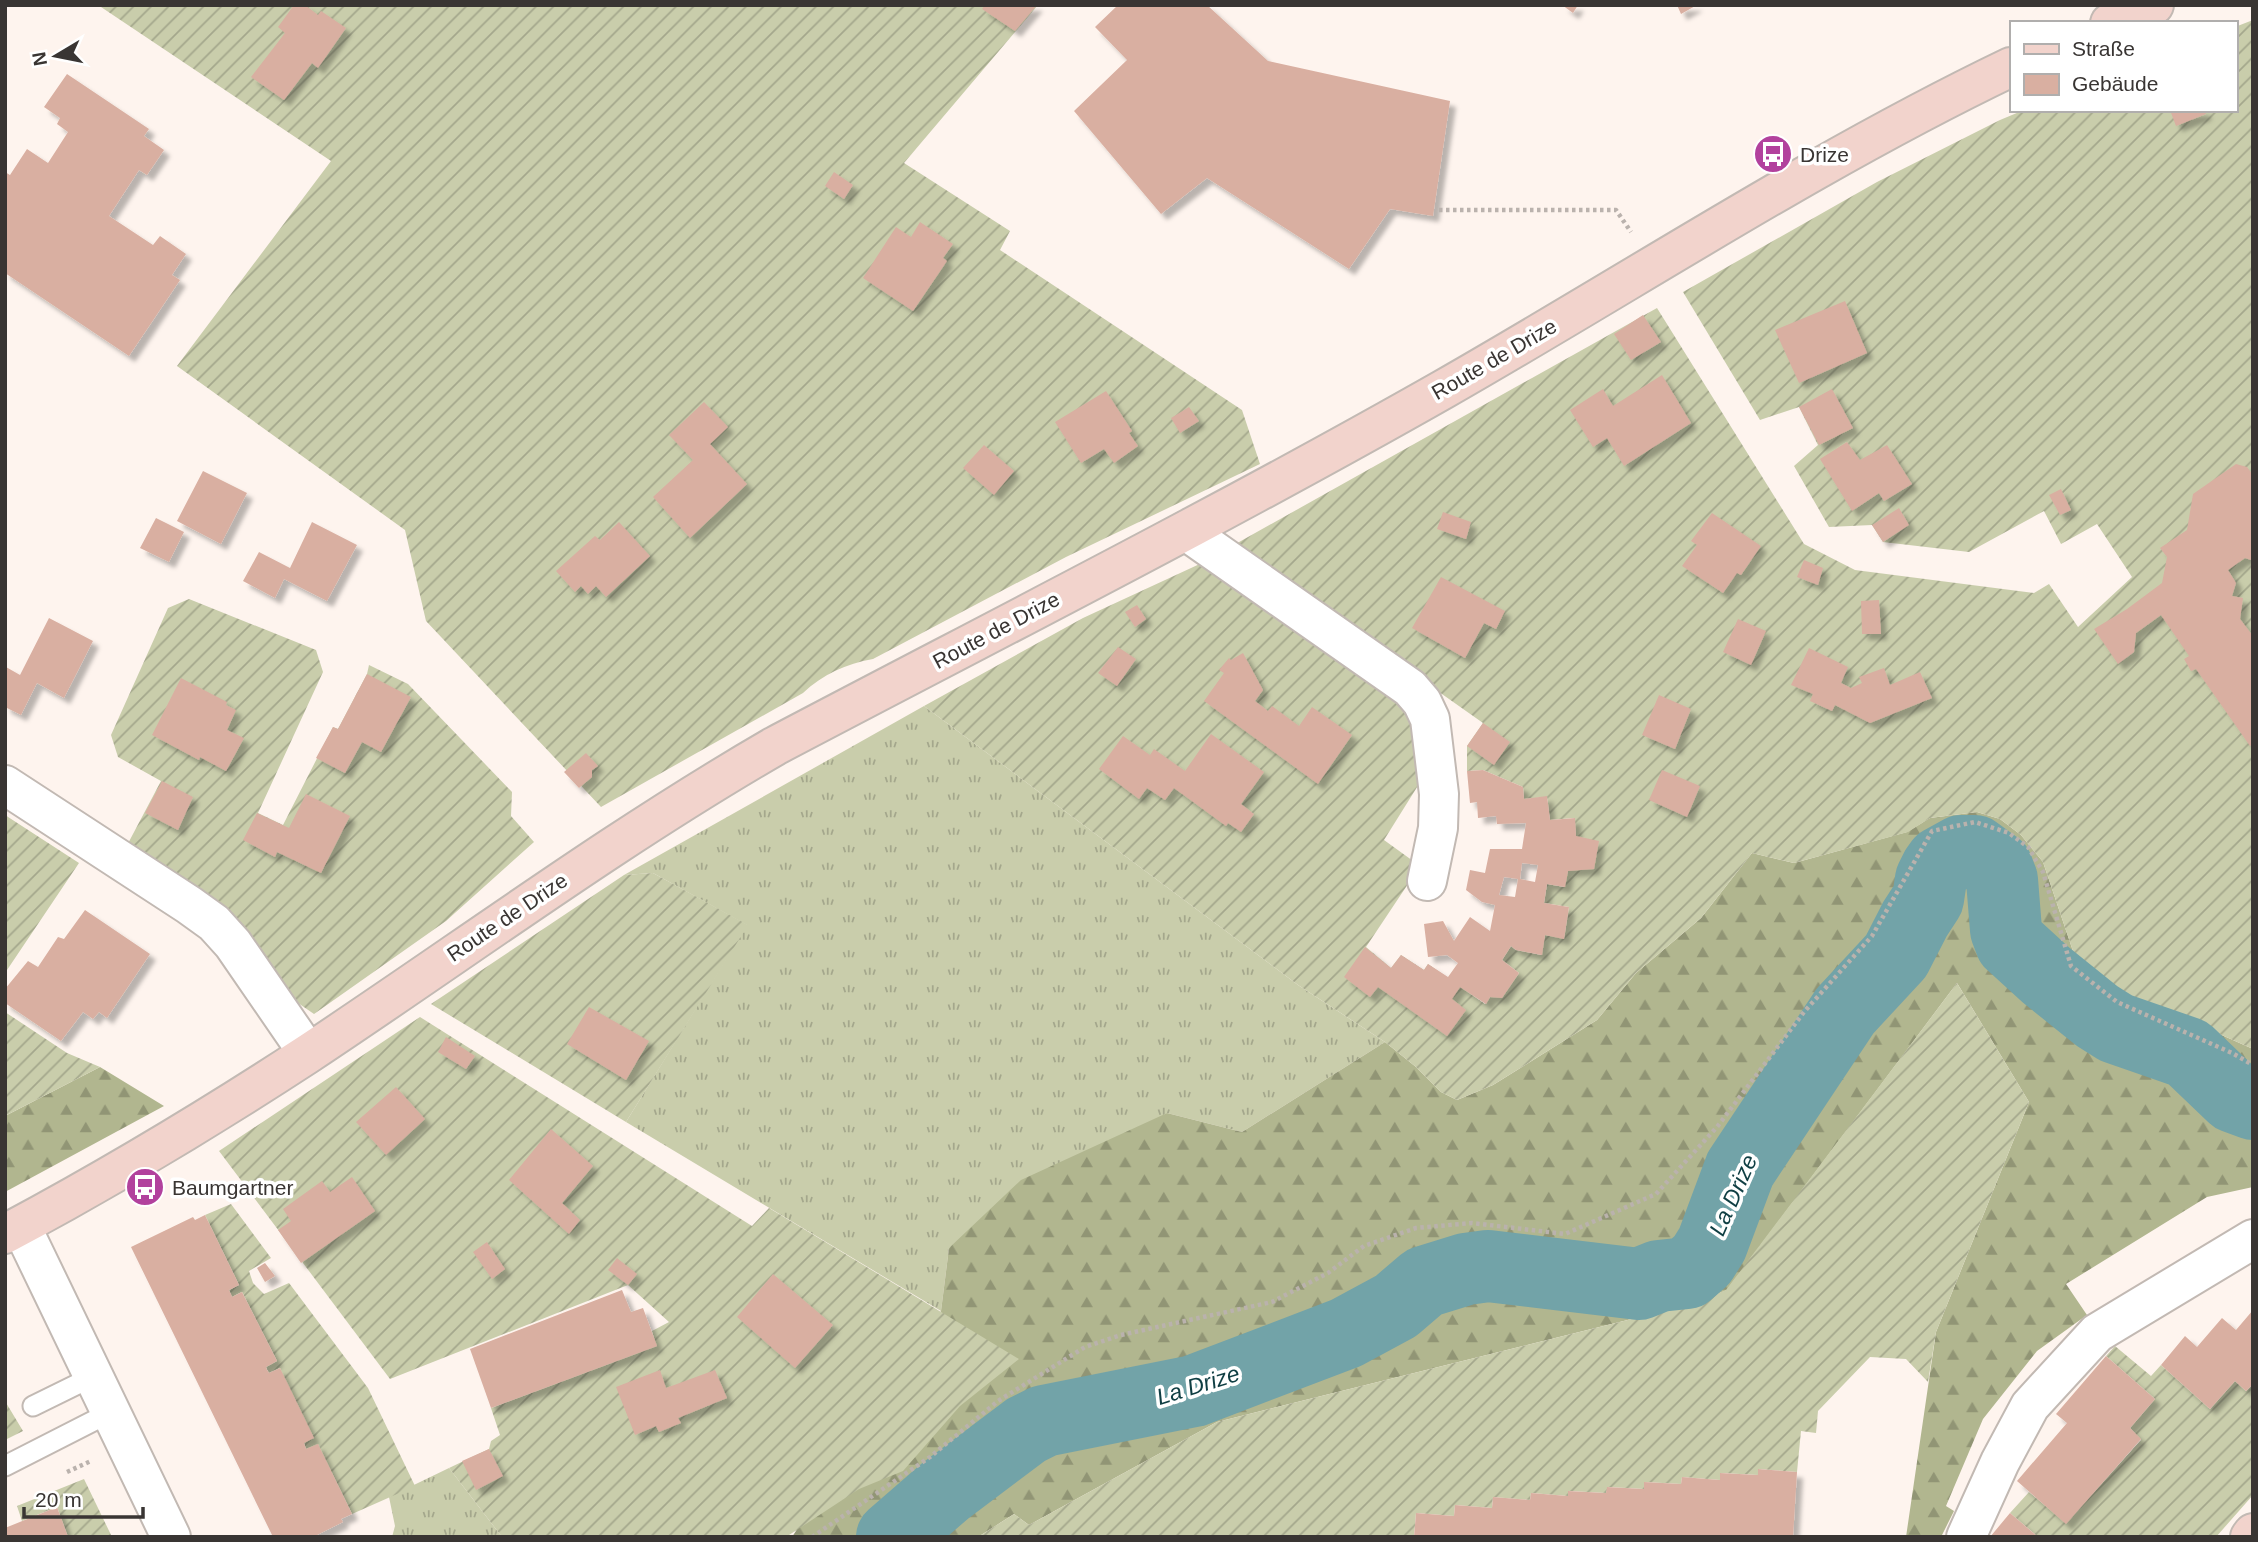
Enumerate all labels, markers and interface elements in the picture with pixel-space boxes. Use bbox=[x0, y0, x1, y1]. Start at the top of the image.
north arrow bbox=[21, 21, 91, 91]
legend bbox=[2010, 21, 2237, 112]
text: Straße bbox=[2072, 37, 2135, 60]
text: N bbox=[28, 50, 51, 67]
text: Gebäude bbox=[2072, 72, 2158, 95]
bus stop icon: Drize bbox=[1752, 133, 1794, 175]
place label: Drize bbox=[1800, 143, 1849, 166]
street label: Route de Drize bbox=[1428, 314, 1560, 404]
street label: Route de Drize bbox=[929, 587, 1063, 673]
street label: Route de Drize bbox=[443, 868, 571, 966]
water label: La Drize bbox=[1704, 1151, 1762, 1239]
bus stop icon: Baumgartner bbox=[124, 1166, 166, 1208]
place label: Baumgartner bbox=[172, 1176, 293, 1199]
water label: La Drize bbox=[1153, 1360, 1243, 1410]
scale bar bbox=[24, 1476, 144, 1520]
text: 20 m bbox=[35, 1488, 82, 1511]

